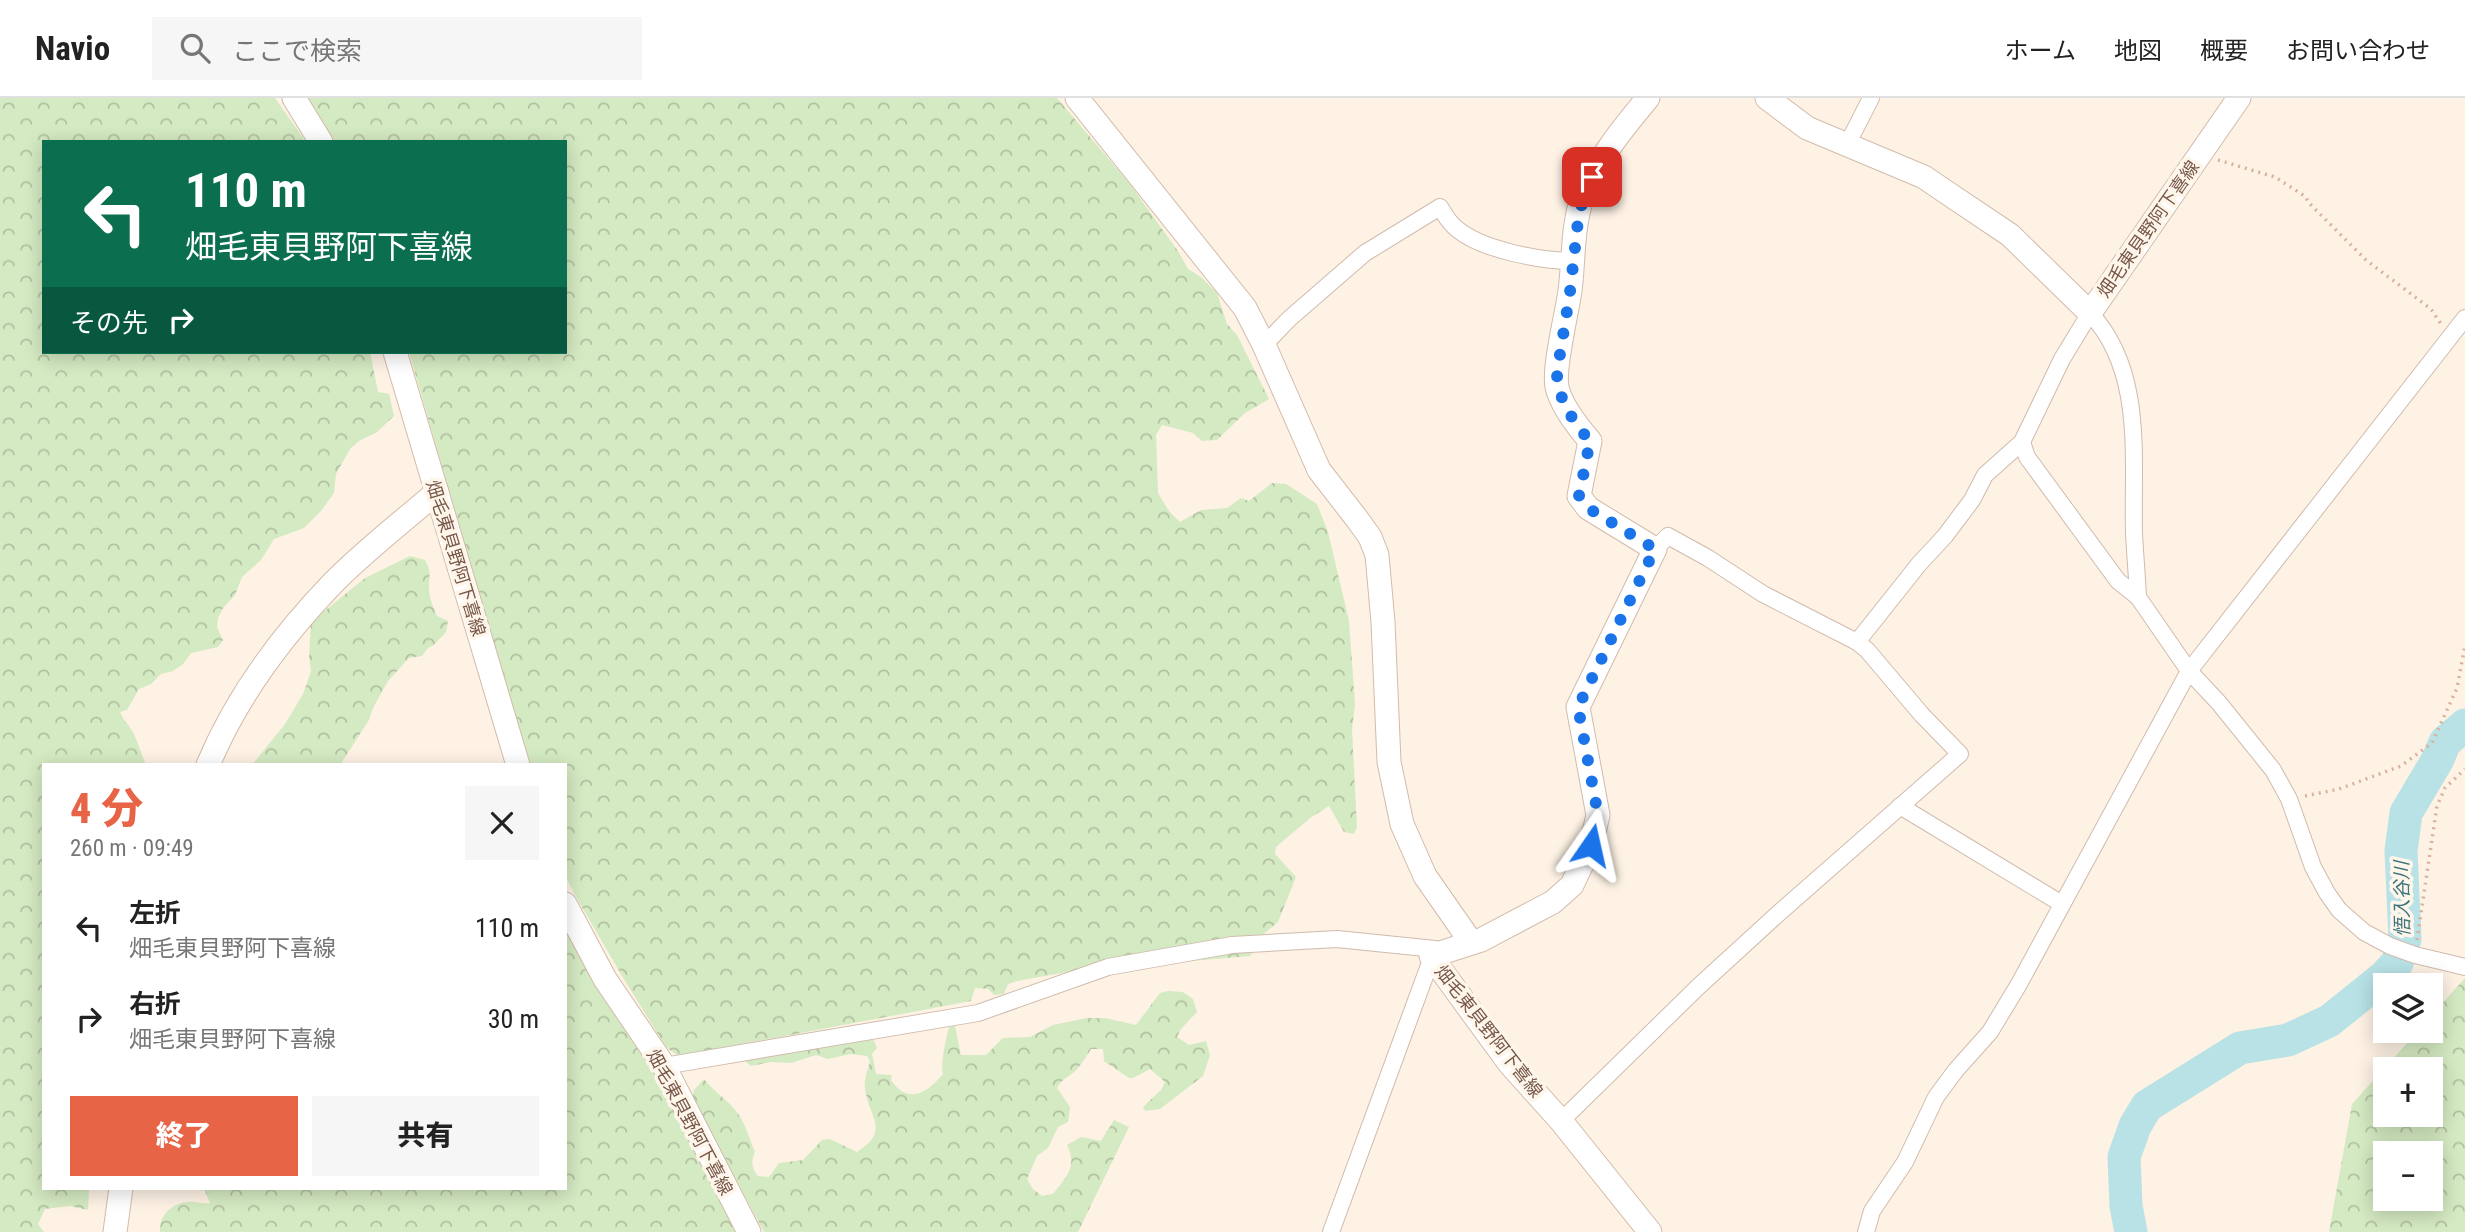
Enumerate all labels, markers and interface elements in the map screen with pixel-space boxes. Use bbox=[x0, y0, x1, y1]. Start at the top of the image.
search box bbox=[152, 17, 642, 80]
text: Navio bbox=[35, 29, 110, 68]
icon: search bbox=[176, 29, 214, 67]
text: ここで検索 bbox=[232, 36, 362, 66]
text: ホーム bbox=[2005, 37, 2076, 65]
text: 地図 bbox=[2114, 37, 2162, 65]
text: 概要 bbox=[2200, 37, 2248, 65]
text: お問い合わせ bbox=[2286, 37, 2430, 65]
pin bbox=[1562, 147, 1622, 207]
street label: 畑毛東貝野阿下喜線 bbox=[2093, 157, 2203, 301]
icon: arrive bbox=[1573, 158, 1611, 196]
text: 110 m bbox=[185, 162, 307, 219]
icon: left bbox=[70, 168, 161, 259]
text: 畑毛東貝野阿下喜線 bbox=[185, 228, 473, 266]
icon: right bbox=[162, 301, 200, 339]
text: その先 bbox=[70, 308, 148, 338]
street label: 畑毛東貝野阿下喜線 bbox=[422, 477, 490, 639]
text: 4 分 bbox=[70, 784, 143, 833]
button: close bbox=[465, 786, 539, 860]
position arrow bbox=[1554, 808, 1628, 882]
text: 260 m · 09:49 bbox=[70, 835, 194, 862]
water label: 悟入谷川 bbox=[2390, 859, 2414, 937]
text: 左折 bbox=[129, 898, 181, 928]
icon: left bbox=[70, 909, 108, 947]
text: 110 m bbox=[475, 913, 539, 943]
text: 畑毛東貝野阿下喜線 bbox=[129, 935, 336, 962]
street label: 畑毛東貝野阿下喜線 bbox=[1431, 961, 1547, 1101]
map controls bbox=[2373, 973, 2443, 1211]
button: layers bbox=[2373, 973, 2443, 1043]
text: 右折 bbox=[129, 989, 181, 1019]
icon: right bbox=[70, 1000, 108, 1038]
text: 30 m bbox=[488, 1004, 539, 1034]
text: 畑毛東貝野阿下喜線 bbox=[129, 1026, 336, 1053]
street label: 畑毛東貝野阿下喜線 bbox=[643, 1046, 737, 1198]
button: + bbox=[2373, 1057, 2443, 1127]
button: 終了 bbox=[70, 1096, 298, 1176]
button: 共有 bbox=[312, 1096, 539, 1176]
button: − bbox=[2373, 1141, 2443, 1211]

